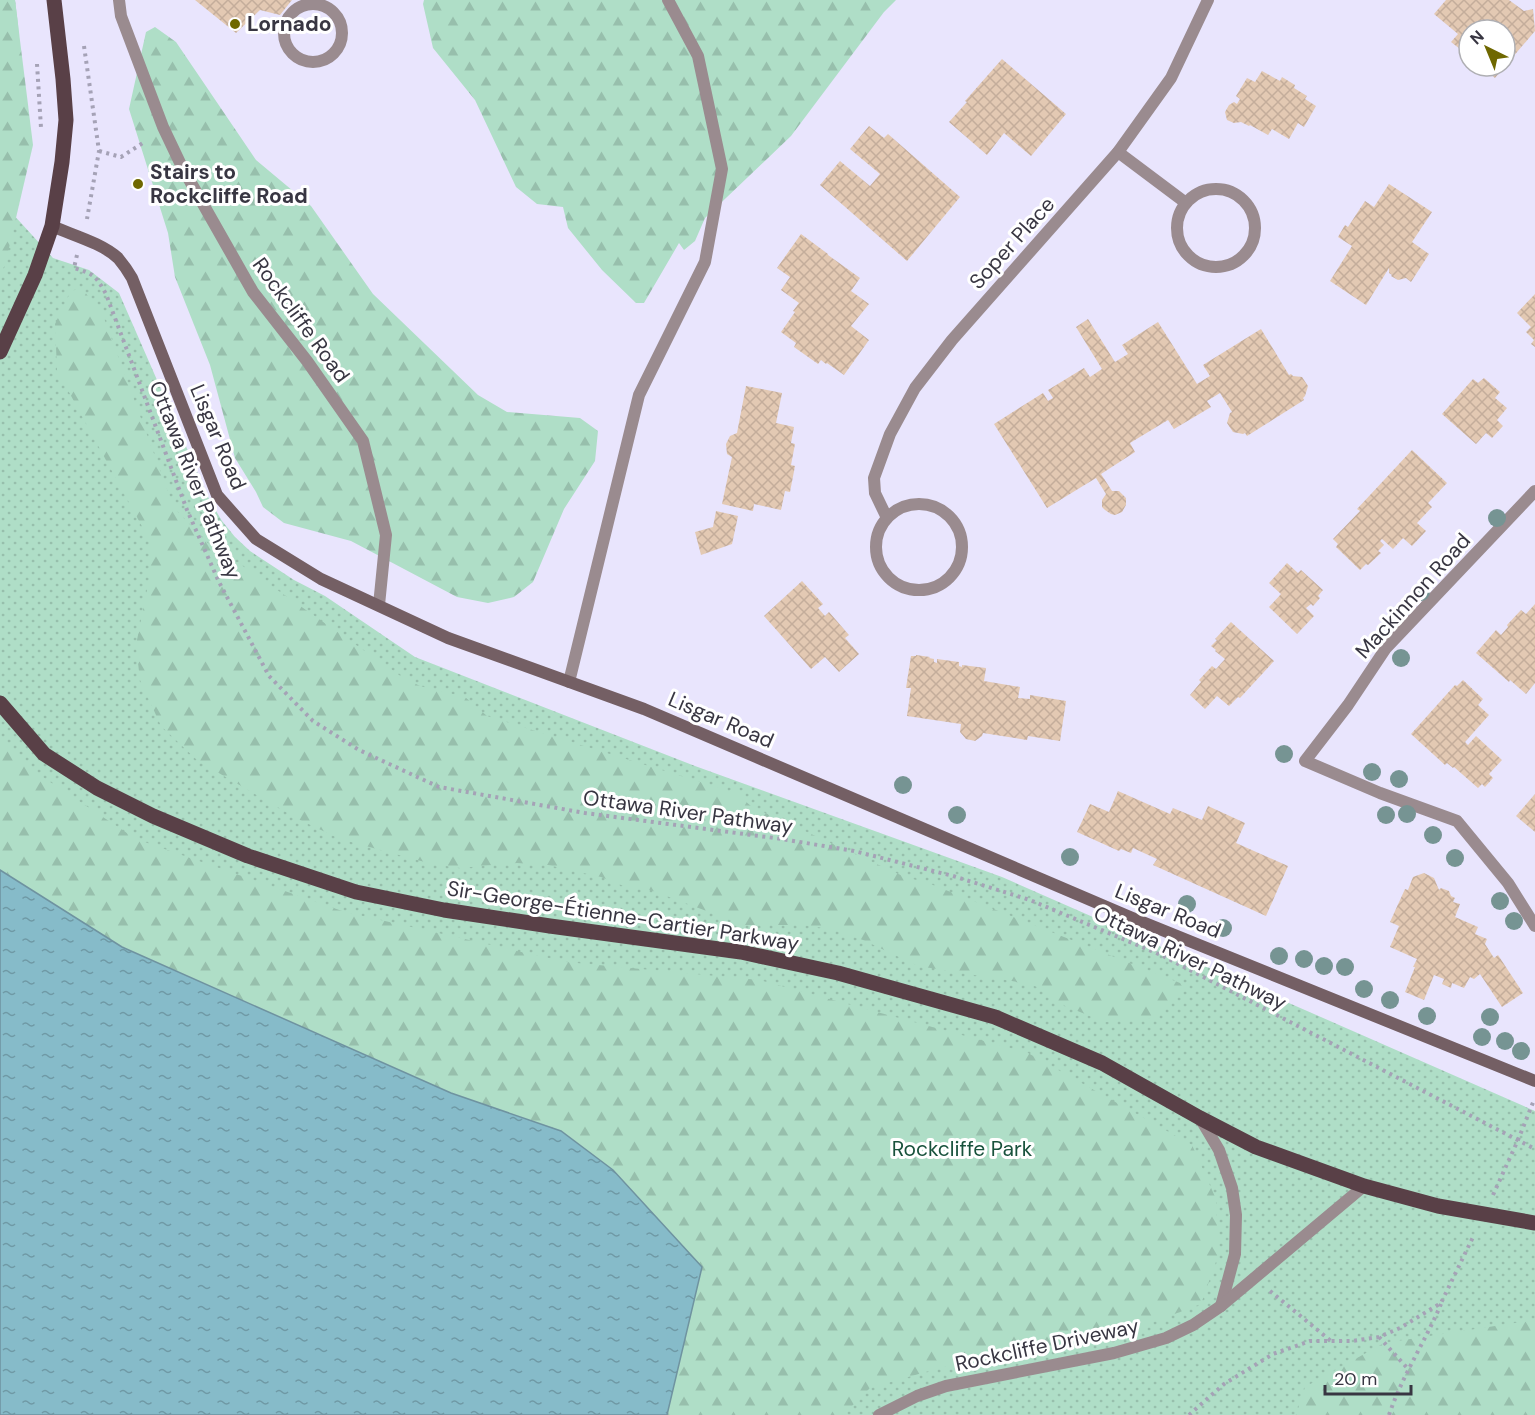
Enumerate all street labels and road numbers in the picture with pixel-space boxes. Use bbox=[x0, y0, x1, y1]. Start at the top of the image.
street label: Soper Place bbox=[963, 191, 1061, 295]
street label: Rockcliffe Road bbox=[246, 252, 356, 388]
street label: Ottawa River Pathway bbox=[142, 377, 248, 584]
street label: Lisgar Road bbox=[183, 380, 253, 494]
street label: Mackinnon Road bbox=[1349, 527, 1477, 665]
street label: Lisgar Road bbox=[664, 685, 778, 755]
street label: Ottawa River Pathway bbox=[581, 783, 795, 841]
street label: Sir-George-Étienne-Cartier Parkway bbox=[445, 874, 801, 958]
street label: Lisgar Road bbox=[1111, 877, 1225, 945]
street label: Ottawa River Pathway bbox=[1089, 899, 1291, 1017]
street label: Rockcliffe Driveway bbox=[953, 1312, 1142, 1378]

